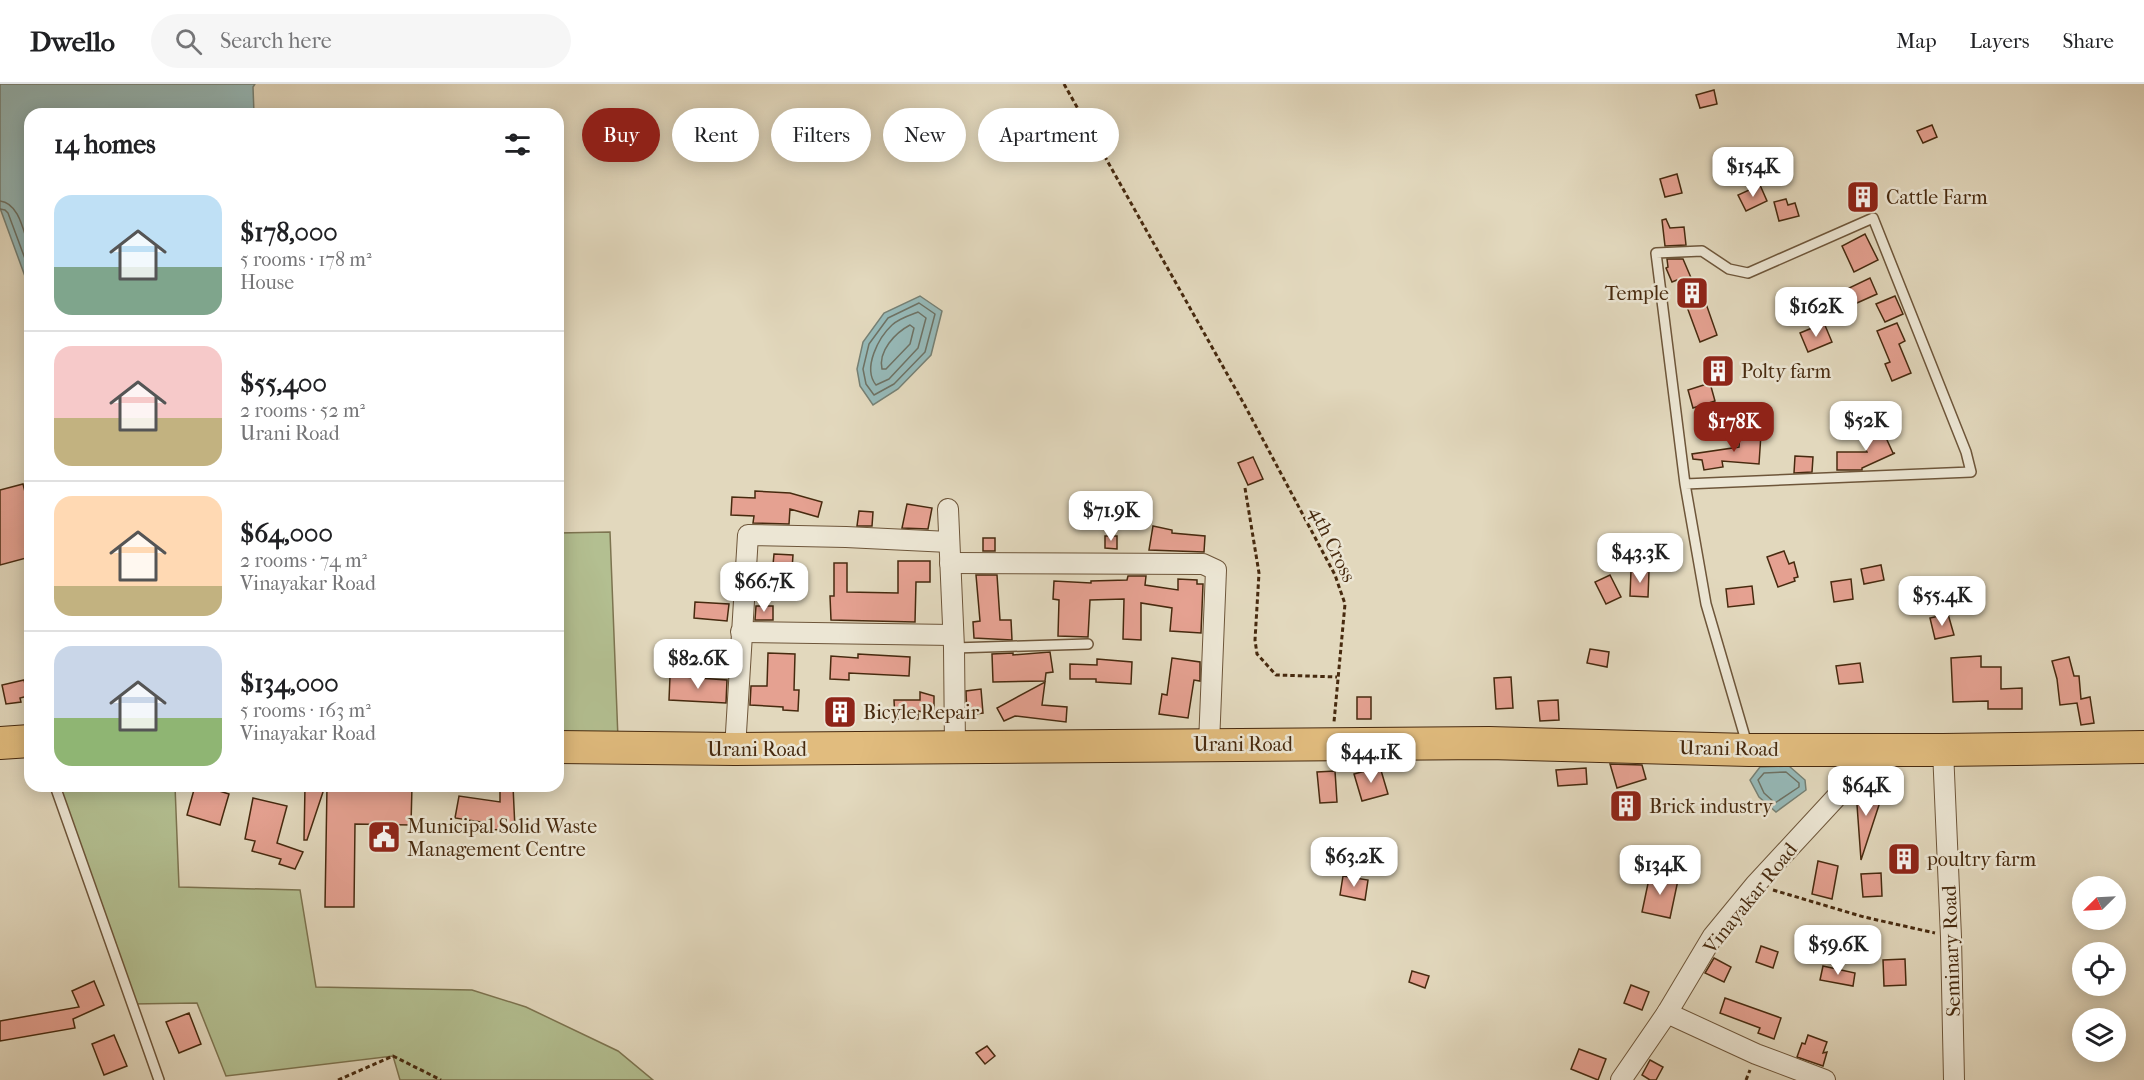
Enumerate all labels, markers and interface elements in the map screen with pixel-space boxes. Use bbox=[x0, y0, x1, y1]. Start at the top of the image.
search box bbox=[151, 14, 571, 68]
text: Dwello bbox=[30, 25, 115, 58]
icon: search bbox=[172, 25, 205, 58]
text: Search here bbox=[220, 28, 332, 54]
text: Map bbox=[1896, 29, 1937, 53]
text: Layers bbox=[1970, 29, 2029, 53]
text: Share bbox=[2062, 29, 2114, 53]
chip: Buy bbox=[582, 108, 660, 162]
chip: Rent bbox=[672, 108, 759, 162]
chip: Filters bbox=[771, 108, 871, 162]
chip: New bbox=[883, 108, 966, 162]
chip: Apartment bbox=[978, 108, 1119, 162]
icon: filters bbox=[501, 128, 534, 161]
text: 14 homes bbox=[54, 129, 156, 160]
pin: $154K bbox=[1711, 147, 1795, 198]
text: $154K bbox=[1726, 155, 1780, 178]
building icon: Cattle Farm bbox=[1845, 179, 1881, 215]
place label: Cattle Farm bbox=[1886, 186, 1988, 209]
text: $178,000 bbox=[240, 217, 338, 248]
icon: home bbox=[102, 219, 174, 291]
text: 5 rooms · 178 m² bbox=[240, 248, 372, 271]
text: House bbox=[240, 271, 294, 294]
building icon: Temple bbox=[1674, 275, 1710, 311]
place label: Temple bbox=[1605, 282, 1669, 305]
pin: $162K bbox=[1774, 287, 1858, 338]
text: $162K bbox=[1789, 295, 1843, 318]
building icon: Polty farm bbox=[1700, 353, 1736, 389]
place label: Polty farm bbox=[1741, 360, 1831, 383]
text: $55,400 bbox=[240, 368, 327, 399]
icon: home bbox=[102, 370, 174, 442]
text: 2 rooms · 52 m² bbox=[240, 399, 365, 422]
pin: $52K bbox=[1830, 401, 1902, 452]
pin: $178K bbox=[1692, 402, 1776, 453]
text: $52K bbox=[1844, 409, 1888, 432]
text: $178K bbox=[1708, 410, 1760, 433]
text: Urani Road bbox=[240, 422, 340, 445]
pin: $71.9K bbox=[1062, 491, 1160, 542]
text: $71.9K bbox=[1083, 499, 1139, 522]
street label: 4th Cross bbox=[1304, 503, 1361, 586]
text: $64,000 bbox=[240, 518, 333, 549]
icon: home bbox=[102, 520, 174, 592]
pin: $43.3K bbox=[1591, 533, 1689, 584]
text: $43.3K bbox=[1611, 541, 1669, 564]
text: 2 rooms · 74 m² bbox=[240, 549, 367, 572]
pin: $66.7K bbox=[715, 562, 813, 613]
text: $66.7K bbox=[734, 570, 794, 593]
text: Vinayakar Road bbox=[240, 572, 376, 595]
pin: $55.4K bbox=[1893, 576, 1991, 627]
text: $55.4K bbox=[1913, 584, 1971, 607]
pin: $82.6K bbox=[649, 639, 747, 690]
text: $82.6K bbox=[668, 647, 728, 670]
text: $134,000 bbox=[240, 668, 339, 699]
icon: home bbox=[102, 670, 174, 742]
building icon: Bicyle Repair bbox=[822, 694, 858, 730]
text: 5 rooms · 163 m² bbox=[240, 699, 371, 722]
place label: Bicyle Repair bbox=[863, 701, 980, 724]
text: Vinayakar Road bbox=[240, 722, 376, 745]
street label: Urani Road bbox=[1193, 733, 1294, 756]
pin: $44.1K bbox=[1322, 733, 1420, 784]
street label: Urani Road bbox=[1679, 736, 1780, 761]
street label: Urani Road bbox=[707, 738, 808, 761]
text: $44.1K bbox=[1341, 741, 1401, 764]
pin: $64K bbox=[1830, 766, 1902, 817]
text: $64K bbox=[1842, 774, 1890, 797]
building icon: Brick industry bbox=[1608, 788, 1644, 824]
place label: Brick industry bbox=[1649, 795, 1774, 818]
place label: Municipal Solid Waste Management Centre bbox=[407, 815, 597, 861]
public building icon: Municipal Solid Waste Management Centre bbox=[366, 819, 402, 855]
pin: $63.2K bbox=[1305, 837, 1403, 888]
street label: Vinayakar Road bbox=[1698, 837, 1803, 959]
building icon: poultry farm bbox=[1886, 841, 1922, 877]
text: $63.2K bbox=[1325, 845, 1383, 868]
pin: $134K bbox=[1618, 845, 1702, 896]
place label: poultry farm bbox=[1926, 848, 2036, 871]
text: $134K bbox=[1634, 853, 1686, 876]
north arrow bbox=[2072, 876, 2126, 930]
map controls bbox=[2072, 876, 2126, 1062]
street label: Seminary Road bbox=[1938, 884, 1965, 1017]
pin: $59.6K bbox=[1789, 925, 1887, 976]
text: $59.6K bbox=[1808, 933, 1868, 956]
button: locate bbox=[2072, 942, 2126, 996]
button: layers bbox=[2072, 1008, 2126, 1062]

